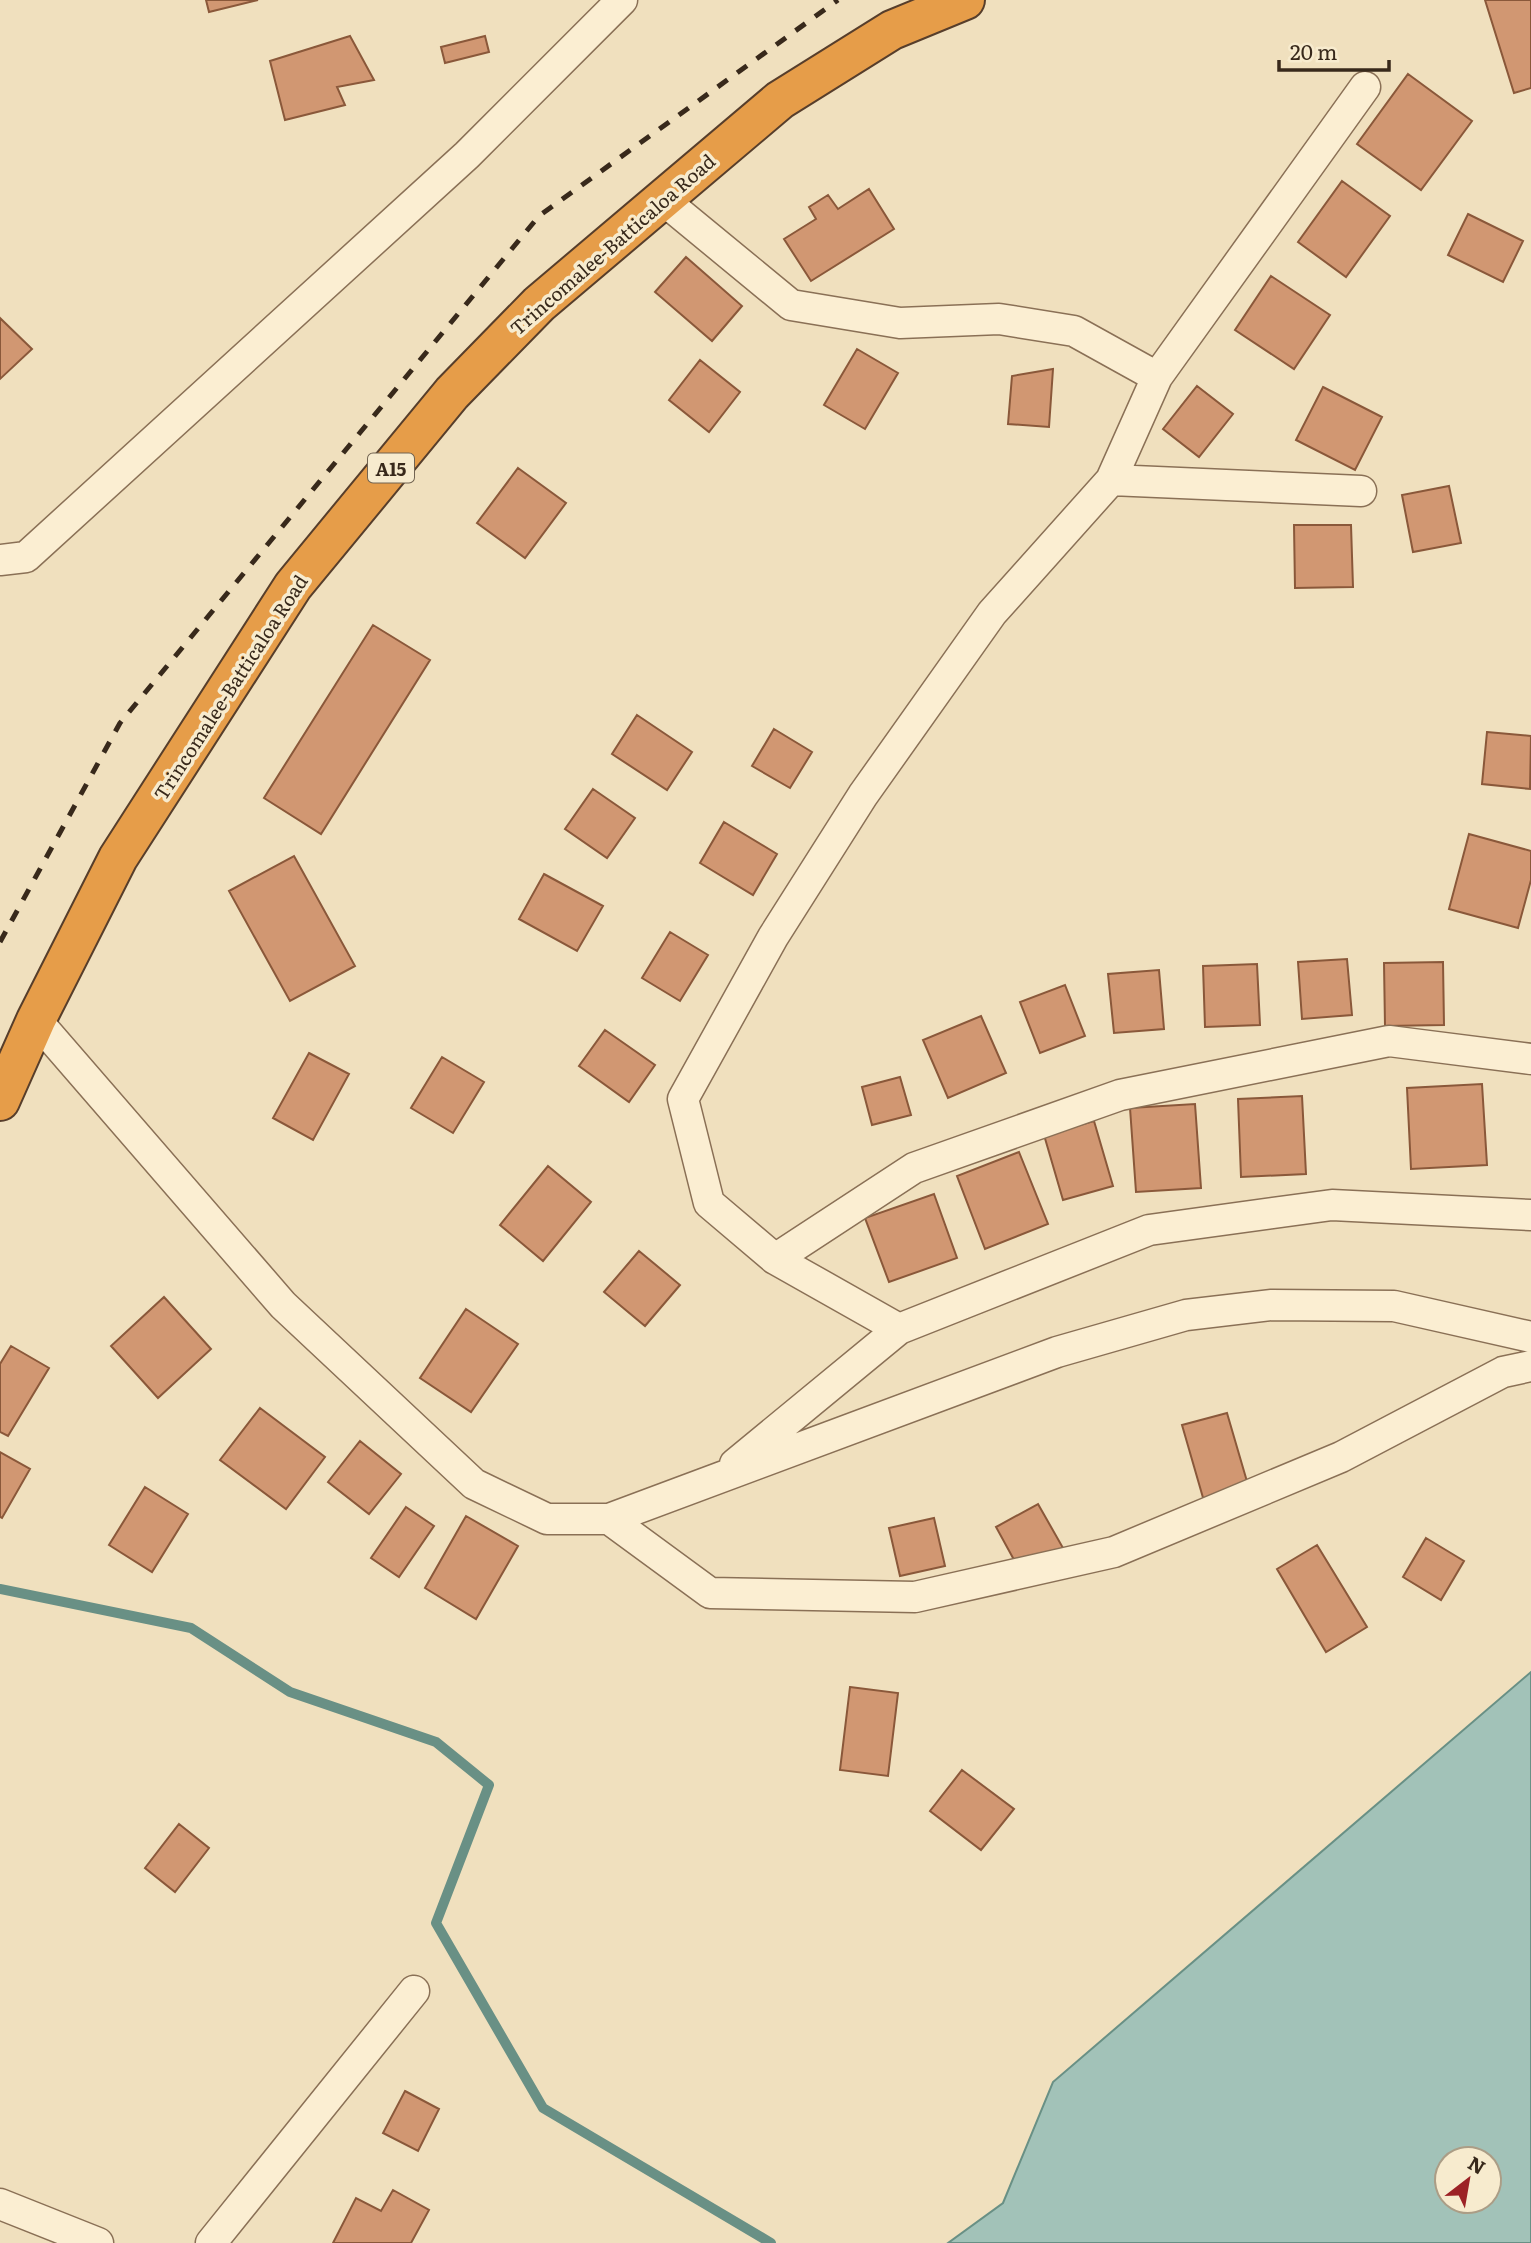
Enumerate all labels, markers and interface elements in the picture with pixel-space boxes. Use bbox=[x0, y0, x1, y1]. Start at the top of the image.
scale bar bbox=[1279, 28, 1389, 72]
text: 20 m bbox=[1290, 35, 1337, 66]
street label: Trincomalee-Batticaloa Road bbox=[503, 147, 721, 341]
road number: A15 bbox=[368, 454, 414, 482]
street label: Trincomalee-Batticaloa Road bbox=[146, 568, 314, 805]
north arrow bbox=[1433, 2145, 1503, 2215]
text: N bbox=[1463, 2148, 1491, 2181]

